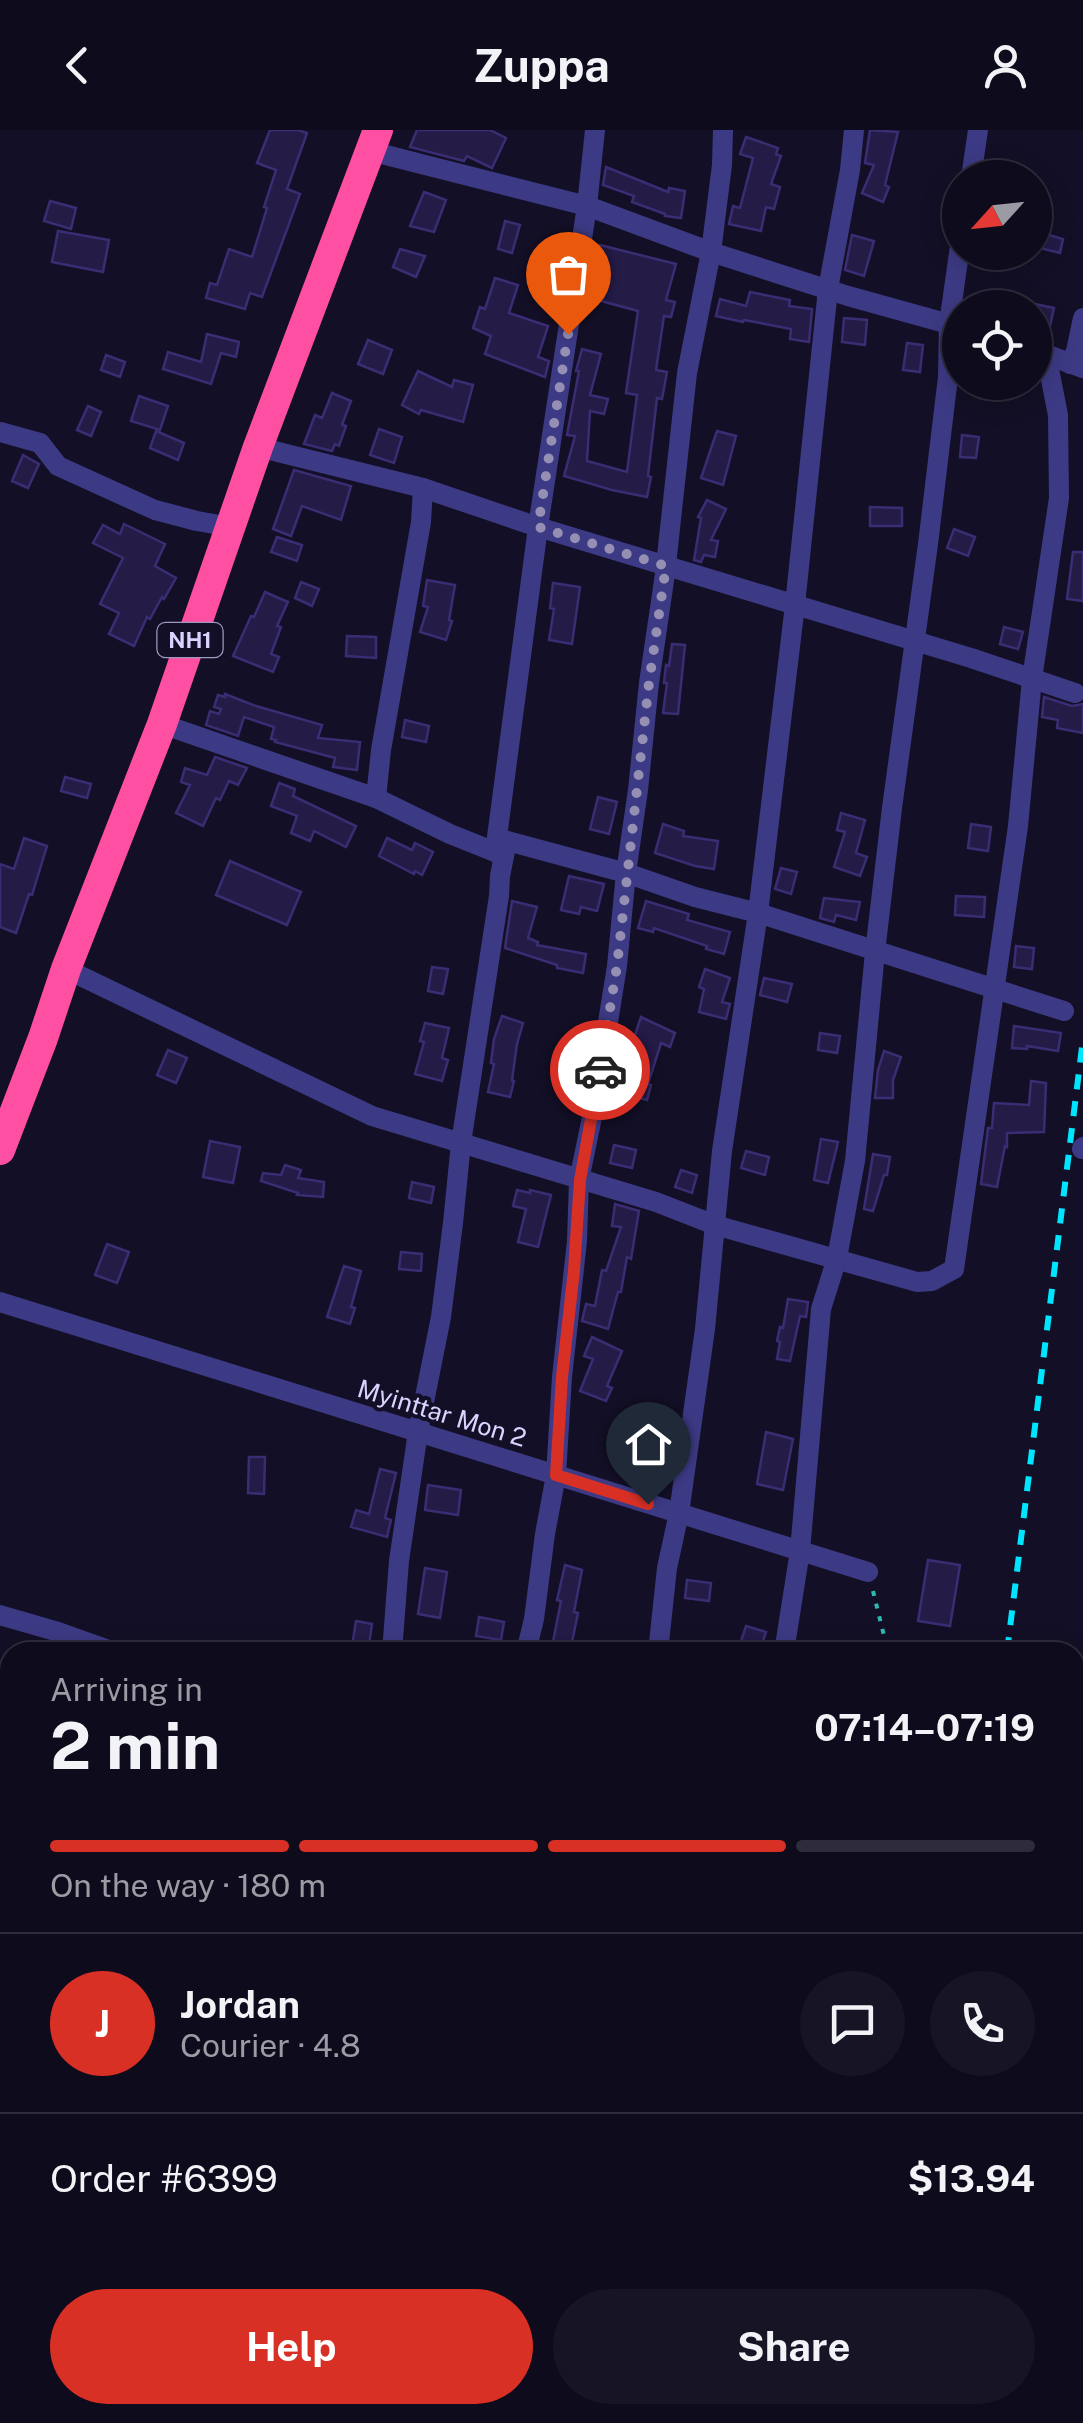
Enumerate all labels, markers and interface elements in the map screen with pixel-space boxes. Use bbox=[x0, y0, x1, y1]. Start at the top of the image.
icon: back bbox=[50, 38, 105, 93]
icon: person bbox=[978, 38, 1033, 93]
text: Zuppa bbox=[473, 39, 610, 92]
north arrow bbox=[942, 160, 1052, 270]
map controls bbox=[942, 160, 1052, 400]
pin bbox=[526, 232, 611, 335]
icon: bag bbox=[541, 247, 596, 302]
button: locate bbox=[942, 290, 1052, 400]
road number: NH1 bbox=[158, 623, 222, 657]
courier bbox=[550, 1020, 650, 1120]
icon: car bbox=[573, 1043, 628, 1098]
street label: Myinttar Mon 2 bbox=[354, 1373, 530, 1453]
pin bbox=[606, 1402, 691, 1505]
icon: home bbox=[621, 1417, 676, 1472]
text: Arriving in bbox=[50, 1671, 203, 1708]
text: 07:14–07:19 bbox=[814, 1705, 1035, 1750]
text: 2 min bbox=[50, 1707, 220, 1784]
text: On the way · 180 m bbox=[50, 1867, 326, 1904]
button: chat bbox=[800, 1971, 905, 2076]
button: phone bbox=[930, 1971, 1035, 2076]
text: Jordan bbox=[180, 1982, 300, 2027]
text: J bbox=[95, 2001, 110, 2046]
text: Courier · 4.8 bbox=[180, 2027, 361, 2064]
text: Order #6399 bbox=[50, 2156, 278, 2201]
text: $13.94 bbox=[908, 2156, 1035, 2201]
button: Help bbox=[50, 2289, 533, 2404]
button: Share bbox=[553, 2289, 1035, 2404]

